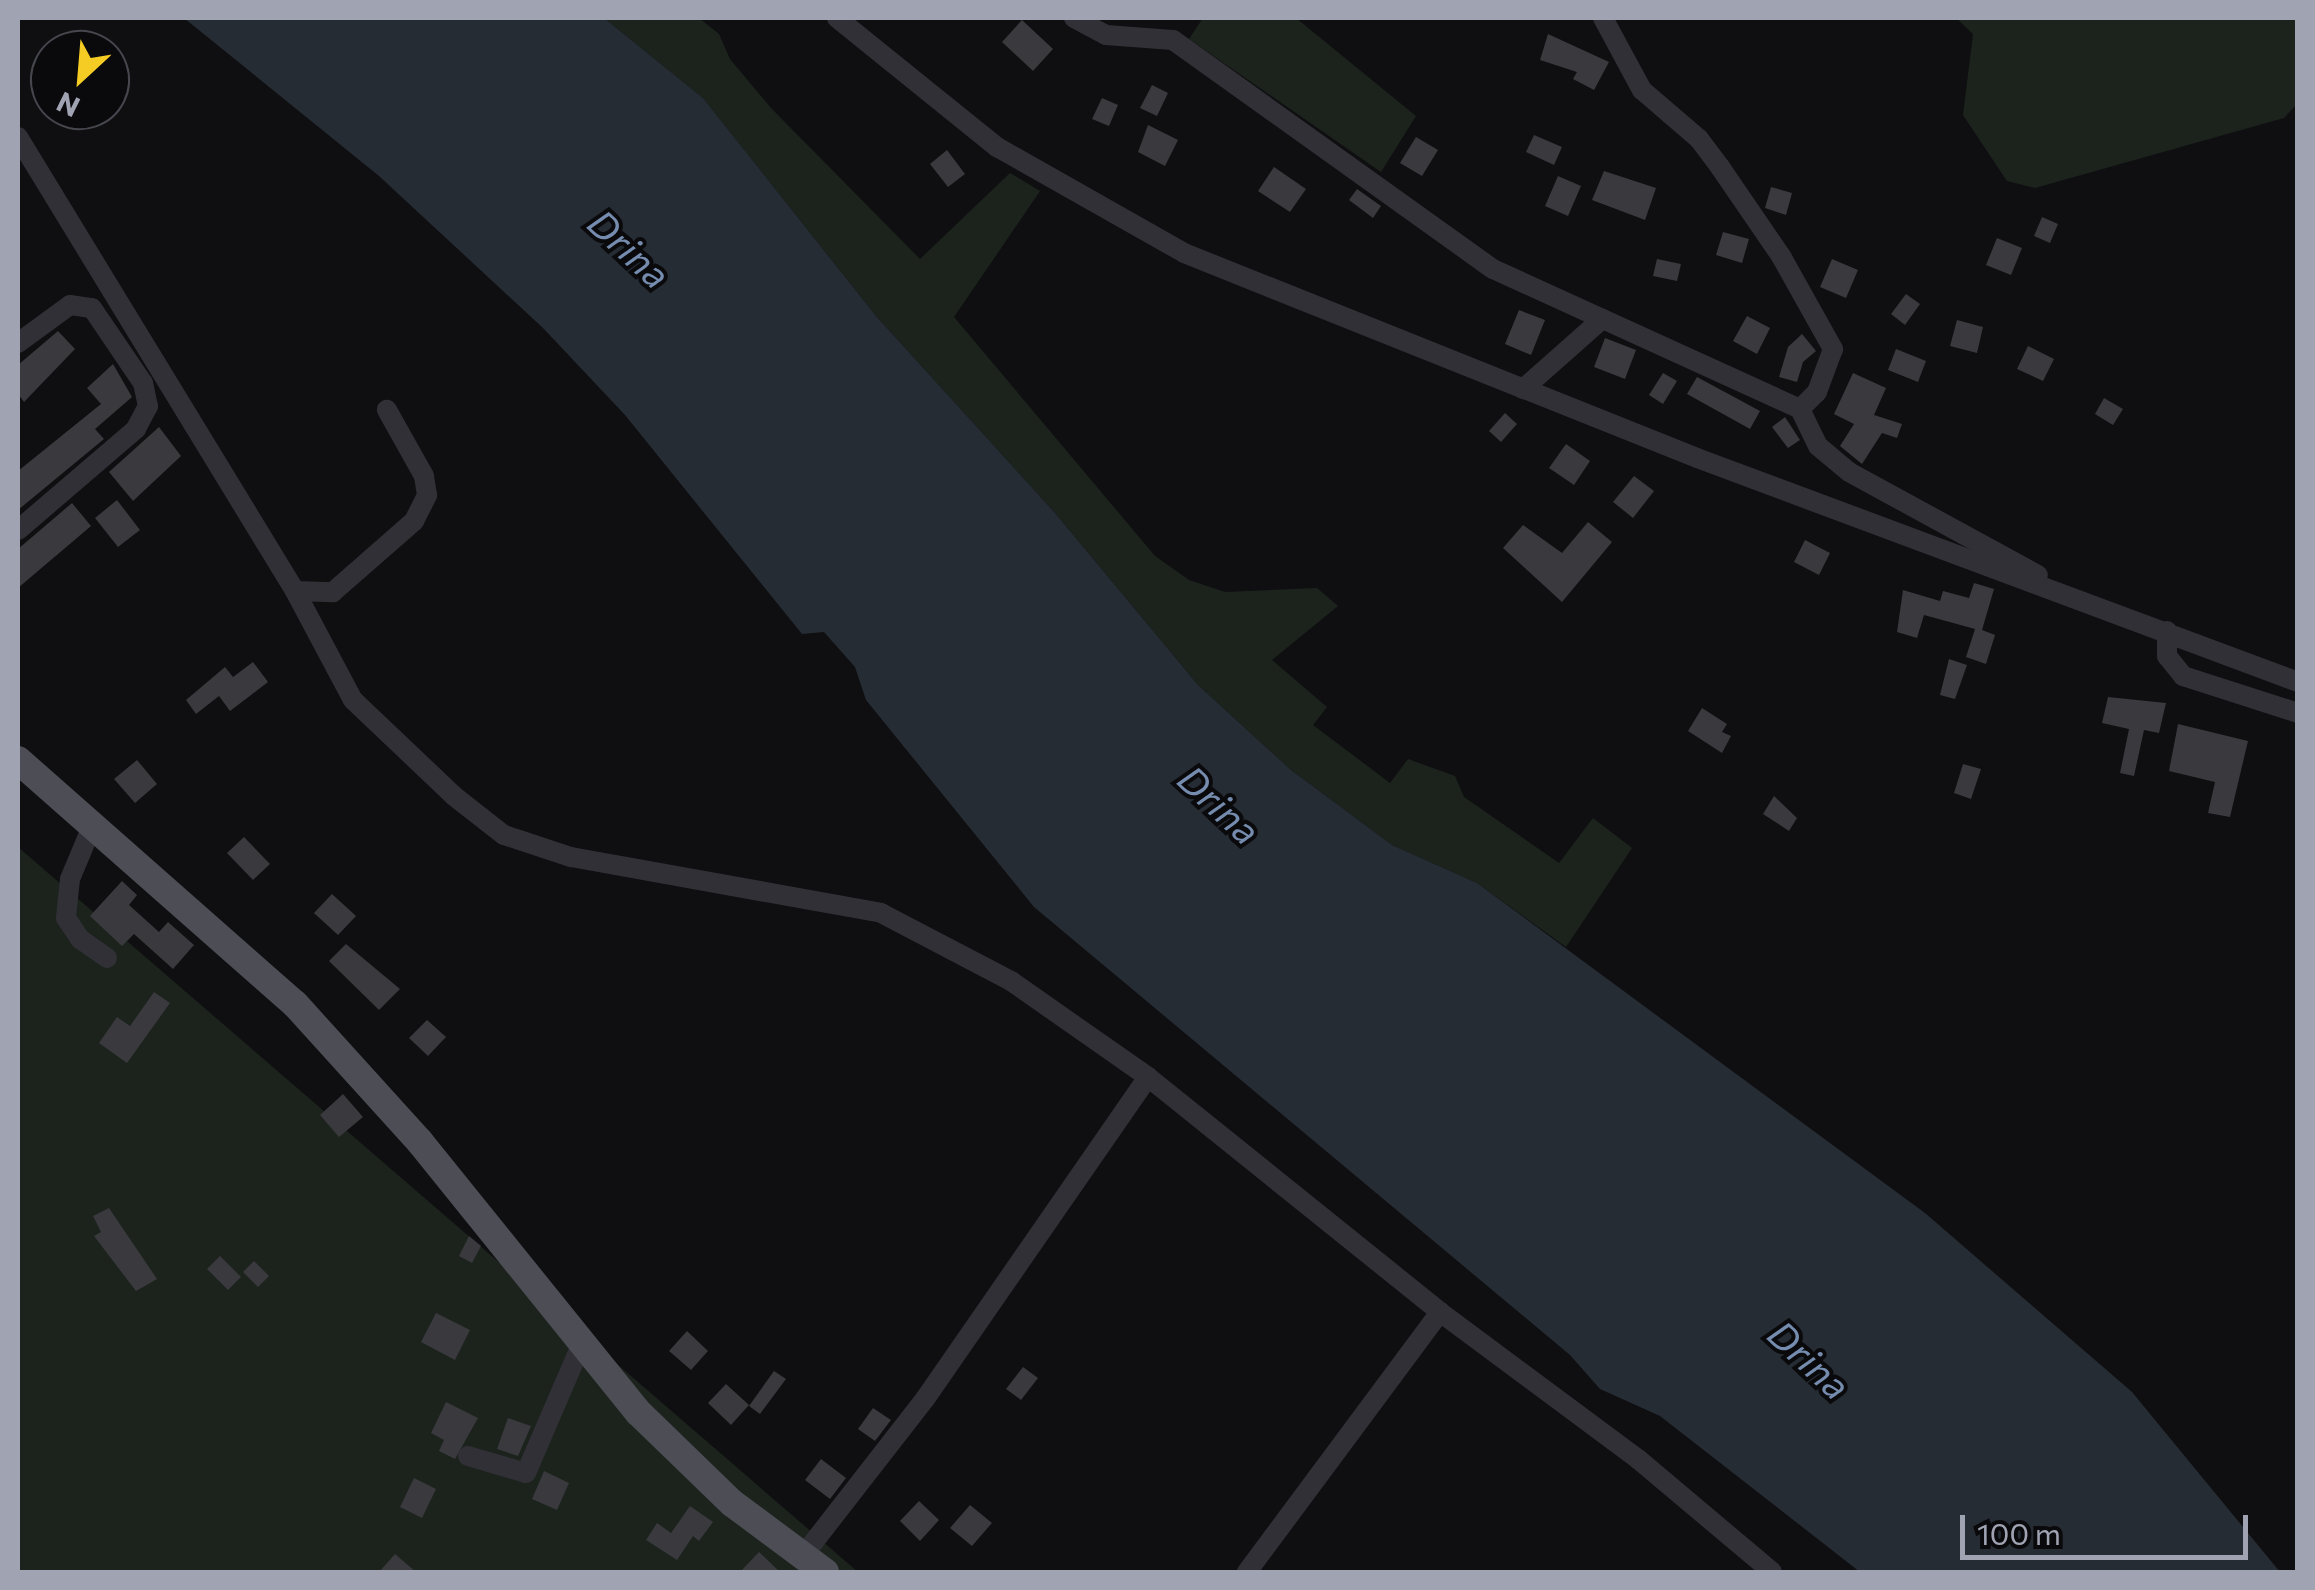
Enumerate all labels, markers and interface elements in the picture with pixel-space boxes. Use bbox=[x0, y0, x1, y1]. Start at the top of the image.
north arrow bbox=[30, 30, 130, 130]
text: N bbox=[51, 85, 85, 125]
water label: Drina bbox=[580, 199, 680, 297]
water label: Drina bbox=[1170, 755, 1270, 853]
water label: Drina bbox=[1760, 1310, 1860, 1408]
scale bar bbox=[1965, 1495, 2252, 1557]
text: 100 m bbox=[1977, 1514, 2061, 1551]

